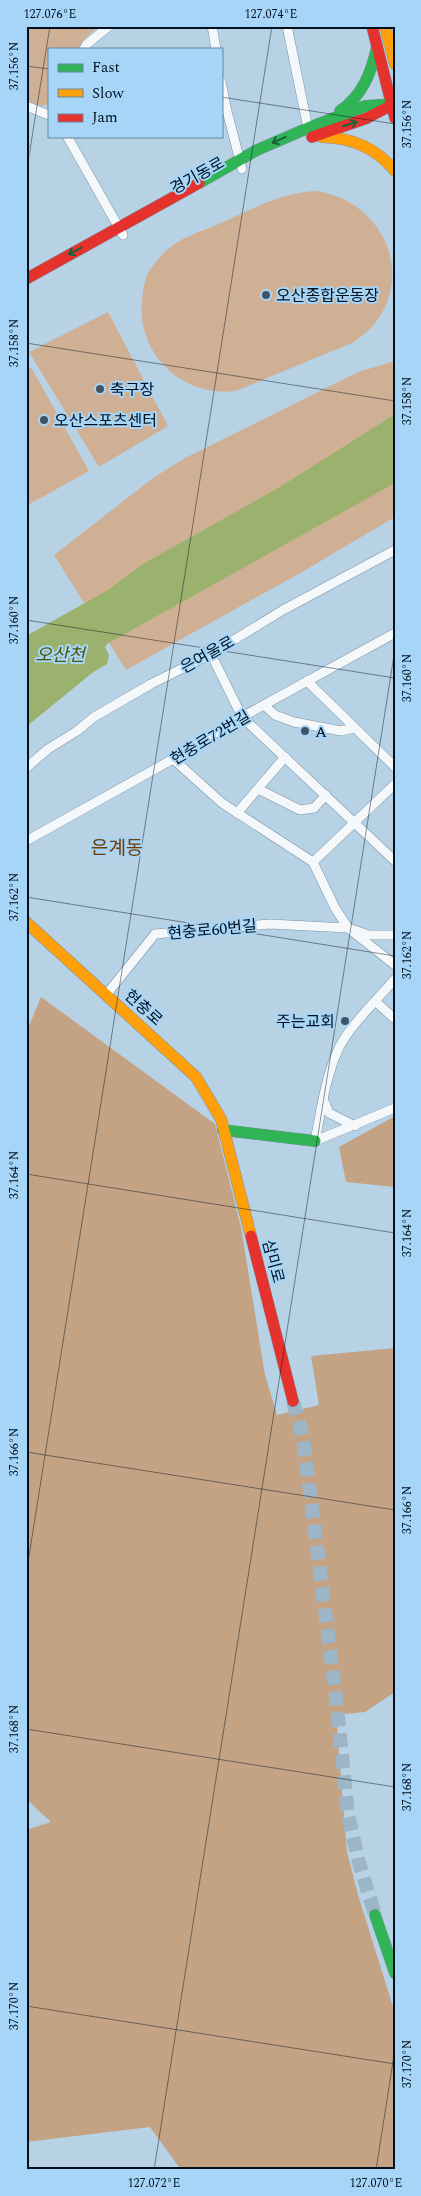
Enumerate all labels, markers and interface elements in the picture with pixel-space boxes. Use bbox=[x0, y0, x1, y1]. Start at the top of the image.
text: 127.076°E bbox=[24, 5, 76, 24]
text: 127.074°E bbox=[245, 5, 297, 24]
text: 37.156°N bbox=[5, 42, 24, 90]
legend bbox=[48, 48, 222, 138]
text: Fast bbox=[92, 56, 120, 79]
text: Slow bbox=[92, 82, 124, 105]
text: 37.156°N bbox=[398, 100, 417, 148]
text: Jam bbox=[92, 106, 118, 129]
one-way arrow bbox=[341, 119, 357, 128]
one-way arrow bbox=[272, 135, 287, 145]
street label: 경기동로 bbox=[166, 151, 229, 201]
one-way arrow bbox=[69, 247, 83, 257]
place label: 오산종합운동장 bbox=[276, 284, 379, 308]
marker: 오산종합운동장 bbox=[260, 289, 272, 301]
text: 37.158°N bbox=[5, 319, 24, 367]
text: 37.158°N bbox=[398, 377, 417, 425]
place label: 축구장 bbox=[110, 378, 154, 402]
marker: 축구장 bbox=[94, 383, 106, 395]
place label: 오산스포츠센터 bbox=[54, 409, 157, 433]
marker: 오산스포츠센터 bbox=[38, 414, 50, 426]
text: 37.160°N bbox=[5, 596, 24, 644]
street label: 은여울로 bbox=[176, 630, 239, 680]
water label: 오산천 bbox=[35, 642, 87, 669]
text: 37.160°N bbox=[398, 654, 417, 702]
street label: 현충로72번길 bbox=[166, 704, 255, 771]
place label: A bbox=[315, 720, 327, 744]
marker: A bbox=[299, 725, 311, 737]
district label: 은계동 bbox=[91, 834, 143, 863]
text: 37.162°N bbox=[5, 873, 24, 921]
street label: 현충로60번길 bbox=[166, 914, 258, 946]
text: 37.162°N bbox=[398, 931, 417, 979]
street label: 현충로 bbox=[119, 984, 168, 1032]
place label: 주는교회 bbox=[276, 1010, 335, 1034]
marker: 주는교회 bbox=[339, 1015, 351, 1027]
text: 37.164°N bbox=[5, 1151, 24, 1199]
text: 37.164°N bbox=[398, 1209, 417, 1257]
street label: 삼미로 bbox=[256, 1237, 290, 1286]
text: 37.166°N bbox=[5, 1428, 24, 1476]
text: 37.166°N bbox=[398, 1486, 417, 1534]
text: 37.168°N bbox=[5, 1705, 24, 1753]
text: 37.168°N bbox=[398, 1763, 417, 1811]
text: 37.170°N bbox=[5, 1982, 24, 2030]
text: 37.170°N bbox=[398, 2040, 417, 2088]
text: 127.072°E bbox=[128, 2174, 180, 2193]
text: 127.070°E bbox=[350, 2174, 402, 2193]

